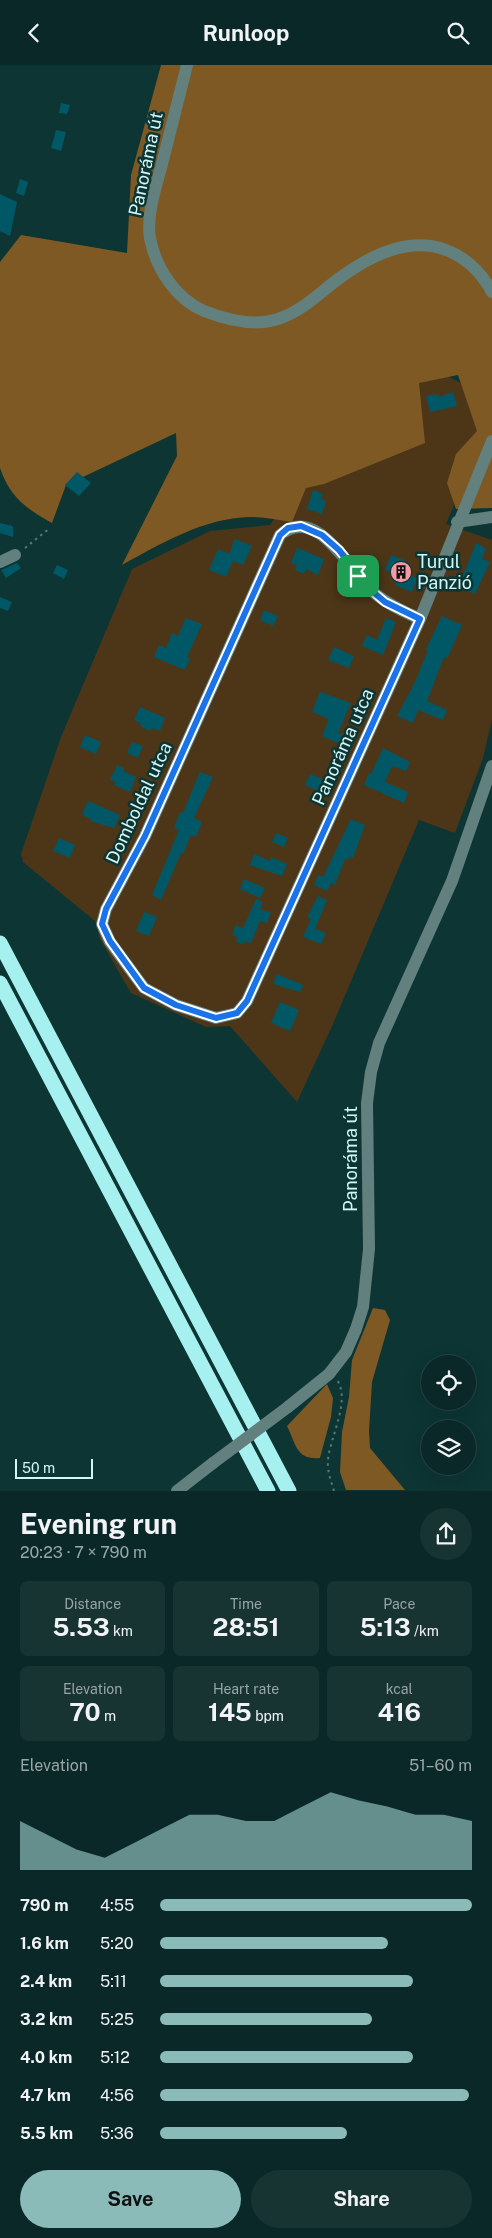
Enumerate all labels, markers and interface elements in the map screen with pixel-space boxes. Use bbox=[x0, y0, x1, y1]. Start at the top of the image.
icon: back bbox=[20, 19, 48, 47]
icon: search bbox=[444, 19, 472, 47]
text: Runloop bbox=[203, 20, 289, 46]
street label: Panoráma út bbox=[124, 110, 167, 218]
place label: Turul Panzió bbox=[417, 551, 472, 593]
pin bbox=[337, 555, 379, 597]
building icon: Turul Panzió bbox=[389, 560, 413, 584]
icon: arrive bbox=[344, 562, 372, 590]
street label: Panoráma utca bbox=[307, 685, 378, 808]
street label: Domboldal utca bbox=[101, 739, 176, 867]
street label: Panoráma út bbox=[340, 1106, 361, 1212]
map controls bbox=[421, 1355, 476, 1475]
button: locate bbox=[421, 1355, 476, 1410]
button: layers bbox=[421, 1420, 476, 1475]
scale bar bbox=[15, 1455, 92, 1479]
text: 50 m bbox=[22, 1460, 55, 1476]
text: Evening run bbox=[20, 1507, 177, 1540]
button: share bbox=[420, 1508, 472, 1560]
text: 20:23 · 7 × 790 m bbox=[20, 1543, 147, 1562]
text: Distance bbox=[64, 1596, 121, 1612]
text: Time bbox=[230, 1596, 262, 1612]
text: Pace bbox=[383, 1596, 415, 1612]
text: 5.53 bbox=[52, 1612, 110, 1642]
text: 28:51 bbox=[213, 1612, 279, 1642]
text: 5:13 bbox=[360, 1612, 411, 1642]
text: km bbox=[110, 1623, 133, 1639]
text: /km bbox=[411, 1623, 439, 1639]
text: Elevation bbox=[63, 1681, 122, 1697]
text: Heart rate bbox=[213, 1681, 279, 1697]
text: kcal bbox=[386, 1681, 413, 1697]
text: 70 bbox=[69, 1697, 101, 1727]
text: 145 bbox=[208, 1697, 252, 1727]
text: 416 bbox=[378, 1697, 421, 1727]
text: m bbox=[101, 1708, 116, 1724]
text: bpm bbox=[252, 1708, 284, 1724]
text: Elevation bbox=[20, 1756, 88, 1775]
text: 51–60 m bbox=[409, 1756, 472, 1775]
text: 790 m bbox=[20, 1896, 69, 1915]
text: 4:55 bbox=[100, 1896, 134, 1915]
text: 1.6 km bbox=[20, 1934, 69, 1953]
text: 5:20 bbox=[100, 1934, 134, 1953]
text: 2.4 km bbox=[20, 1972, 72, 1991]
text: 5:11 bbox=[100, 1972, 127, 1991]
text: 3.2 km bbox=[20, 2010, 73, 2029]
text: 5:25 bbox=[100, 2010, 134, 2029]
text: 4.0 km bbox=[20, 2048, 72, 2067]
text: 5:12 bbox=[100, 2048, 130, 2067]
text: 4.7 km bbox=[20, 2086, 71, 2105]
text: 4:56 bbox=[100, 2086, 134, 2105]
text: 5.5 km bbox=[20, 2124, 73, 2143]
text: 5:36 bbox=[100, 2124, 134, 2143]
button: Save bbox=[20, 2170, 241, 2228]
button: Share bbox=[251, 2170, 472, 2228]

